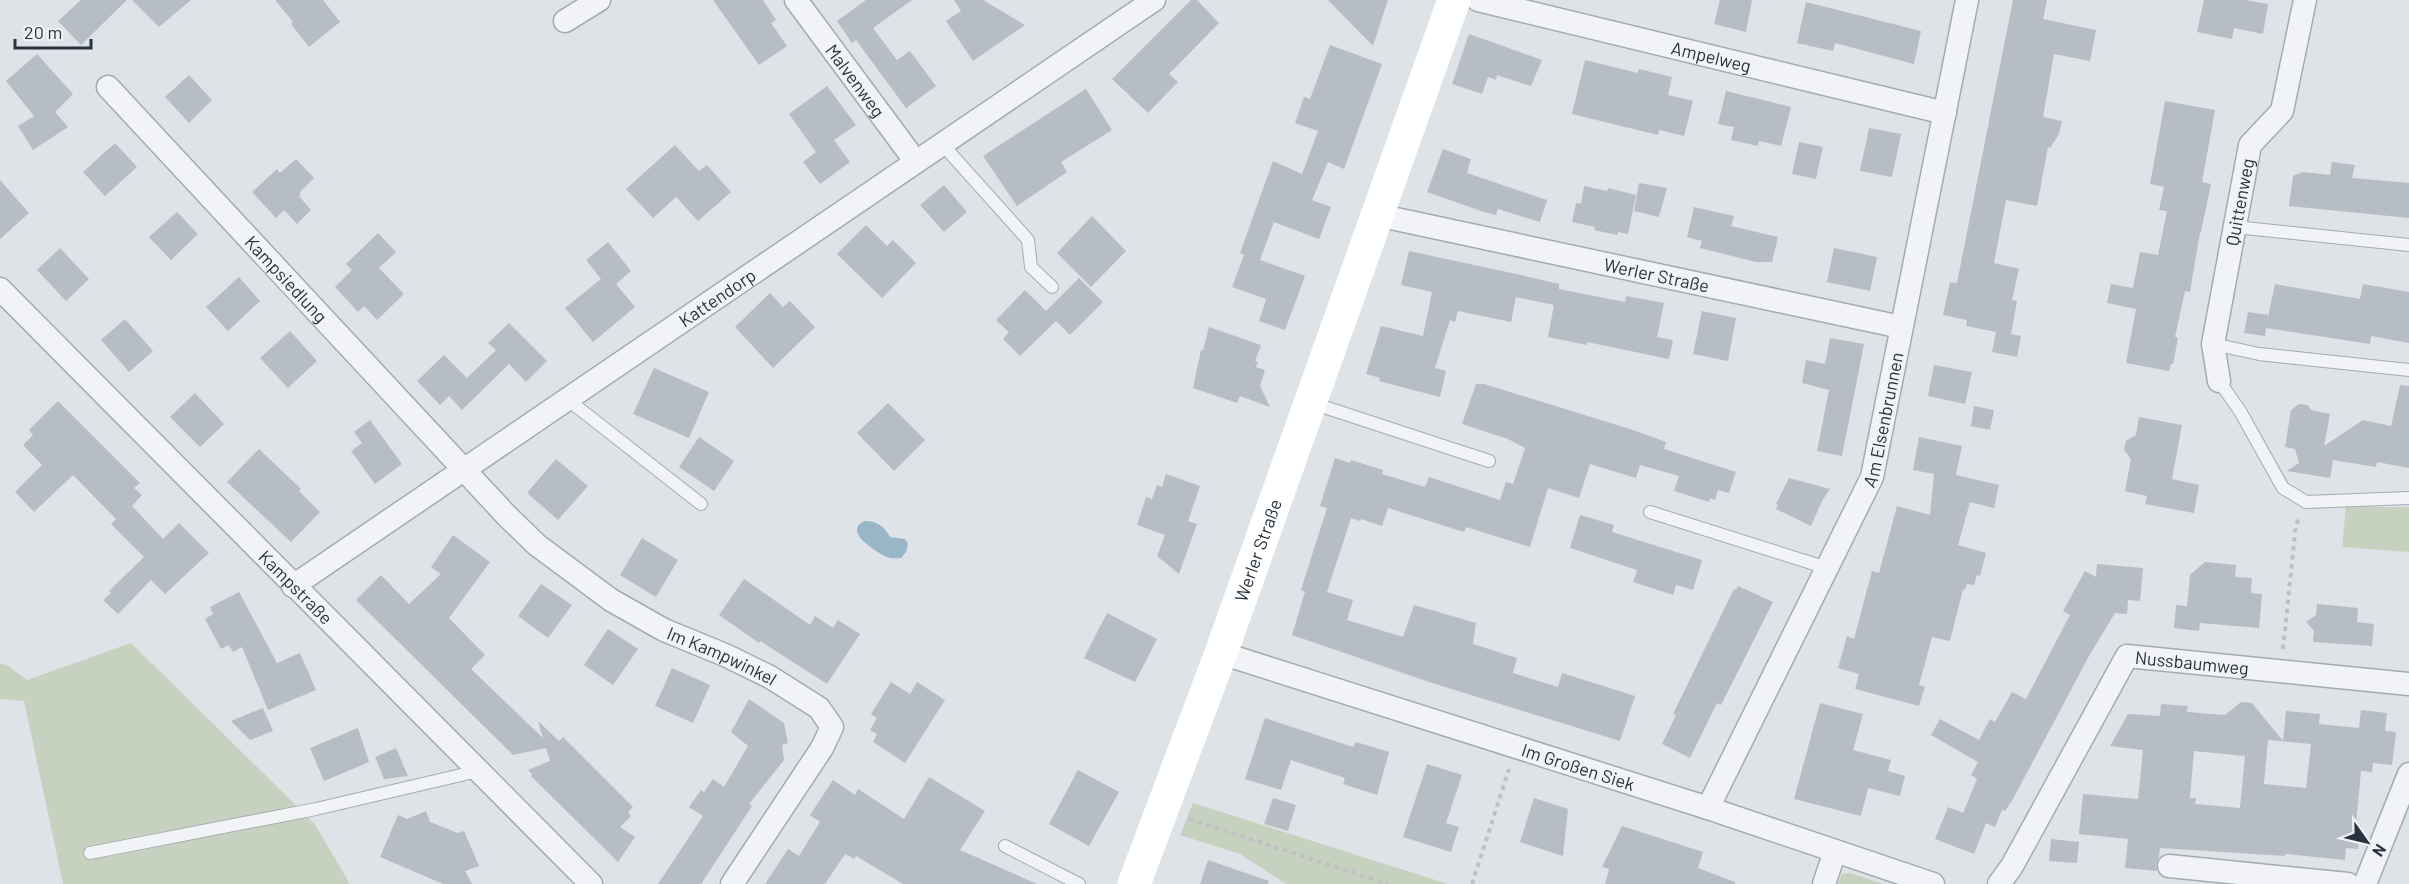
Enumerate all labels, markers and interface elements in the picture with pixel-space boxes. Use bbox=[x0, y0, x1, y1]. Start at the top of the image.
scale bar bbox=[15, 12, 92, 50]
text: 20 m bbox=[24, 21, 62, 43]
street label: Ampelweg bbox=[1669, 36, 1753, 77]
street label: Malvenweg bbox=[821, 39, 890, 121]
street label: Quittenweg bbox=[2221, 156, 2258, 247]
street label: Kampsiedlung bbox=[241, 231, 332, 327]
street label: Werler Straße bbox=[1602, 253, 1712, 297]
street label: Kattendorp bbox=[674, 263, 760, 331]
street label: Am Elsenbrunnen bbox=[1858, 350, 1908, 491]
street label: Werler Straße bbox=[1229, 496, 1286, 605]
street label: Kampstraße bbox=[254, 545, 337, 629]
street label: Im Kampwinkel bbox=[664, 622, 781, 690]
street label: Nussbaumweg bbox=[2134, 646, 2250, 679]
street label: Im Großen Siek bbox=[1519, 738, 1638, 795]
north arrow bbox=[2337, 812, 2397, 872]
text: N bbox=[2369, 841, 2391, 860]

